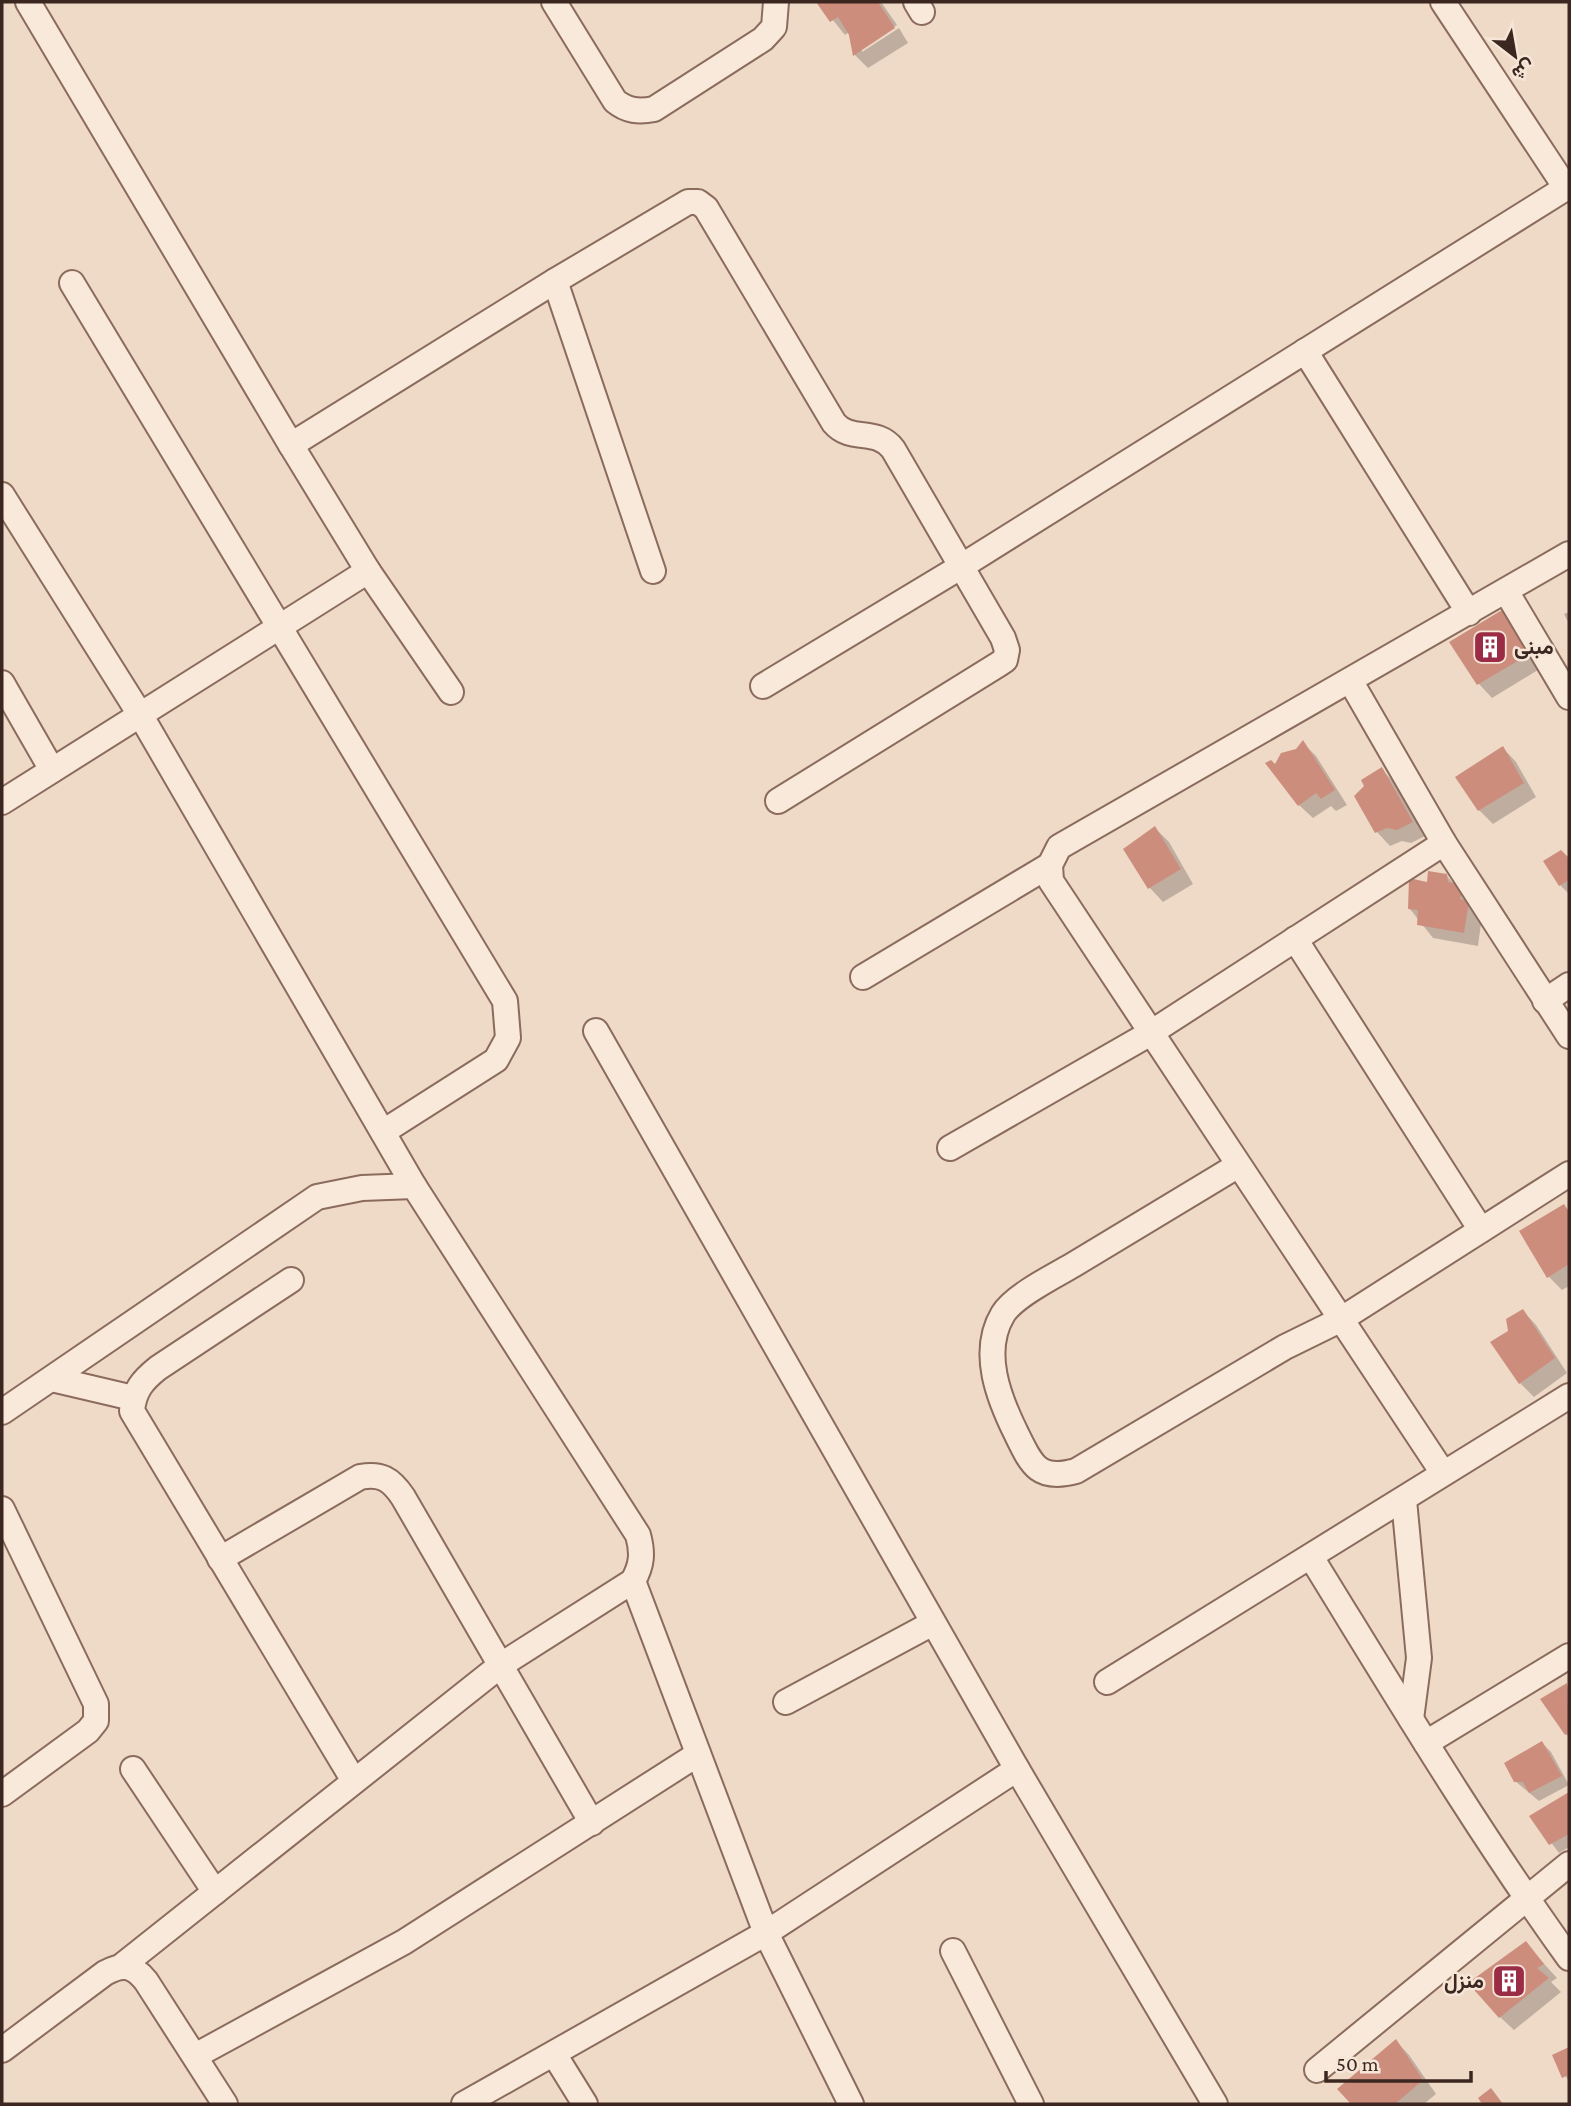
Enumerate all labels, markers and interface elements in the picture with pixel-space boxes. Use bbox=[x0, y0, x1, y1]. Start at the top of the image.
north arrow bbox=[1480, 21, 1550, 91]
text: ش bbox=[1508, 54, 1539, 85]
building icon: مبنى bbox=[1471, 628, 1509, 666]
place label: مبنى bbox=[1514, 635, 1554, 659]
building icon: منزل bbox=[1490, 1962, 1528, 2000]
place label: منزل bbox=[1444, 1969, 1484, 1994]
scale bar bbox=[1326, 2039, 1471, 2084]
text: 50 m bbox=[1336, 2052, 1379, 2076]

